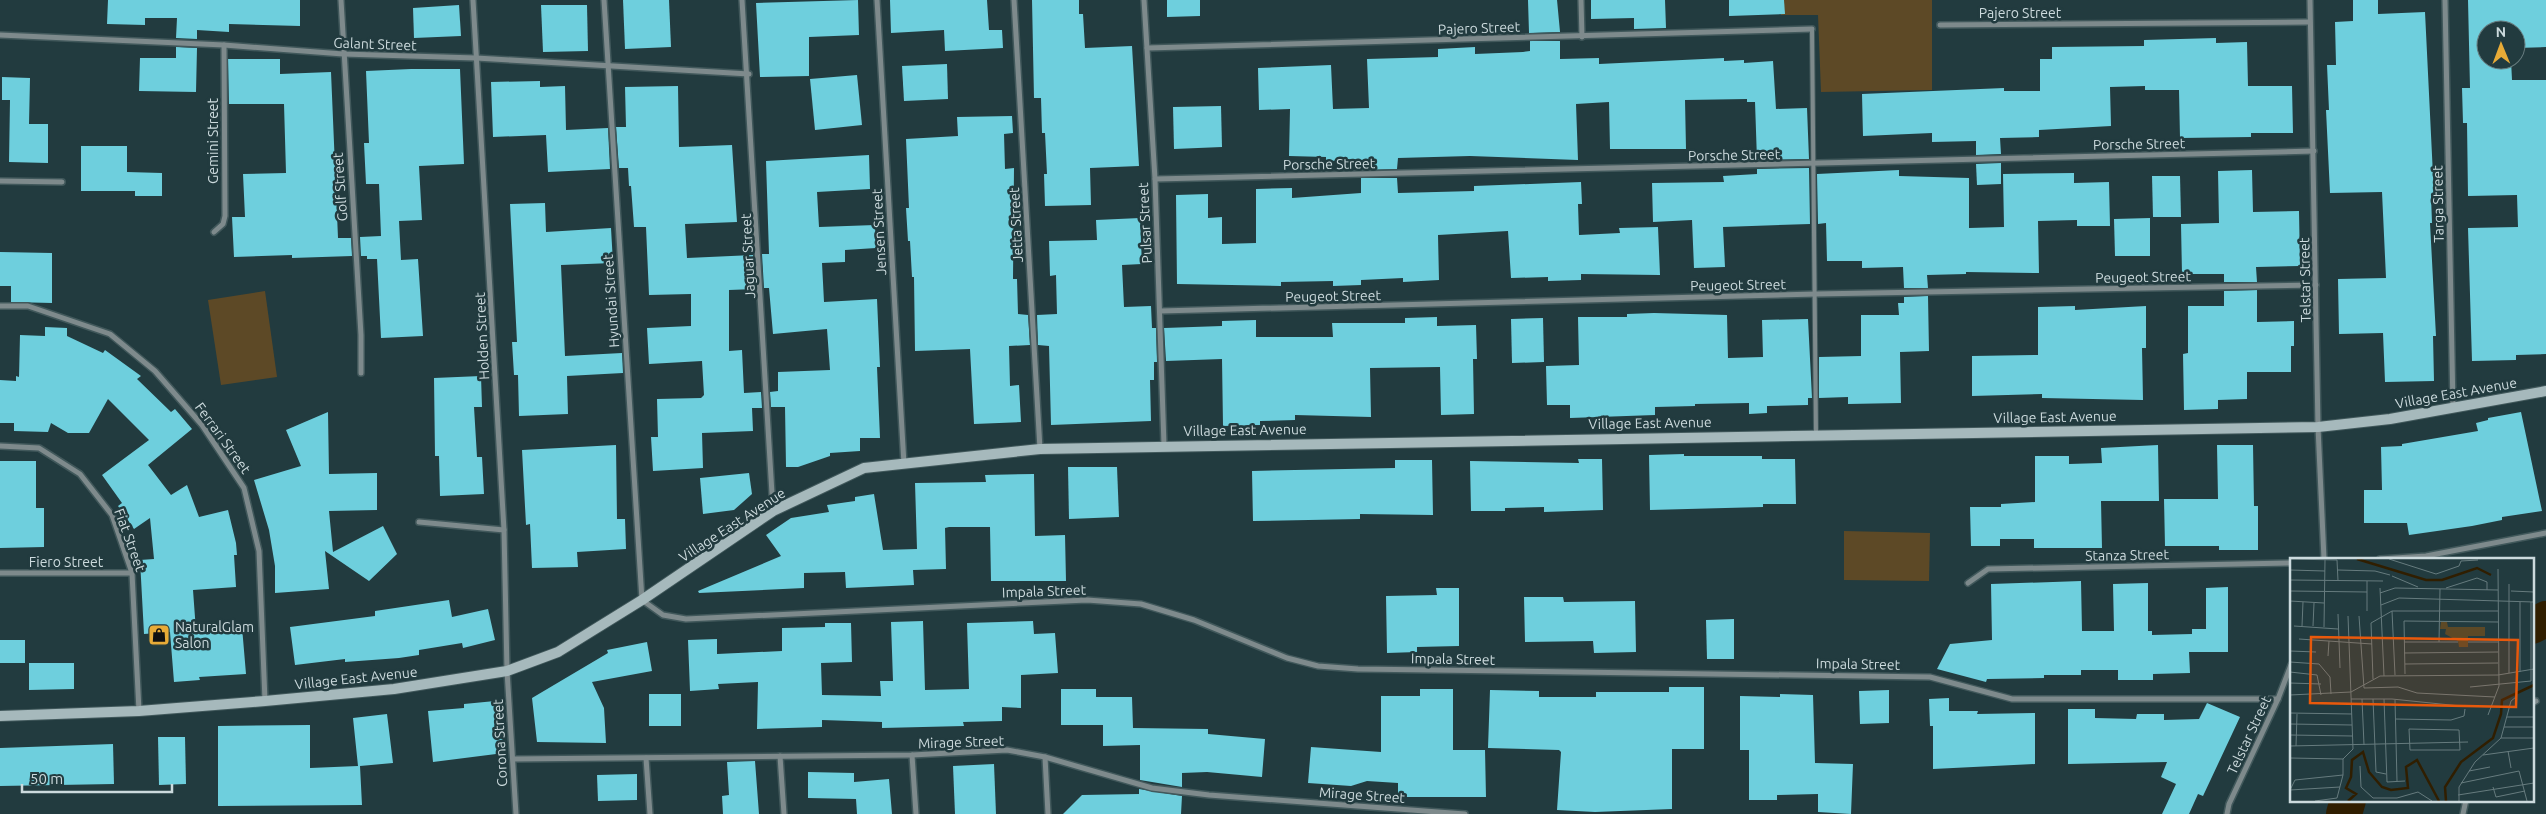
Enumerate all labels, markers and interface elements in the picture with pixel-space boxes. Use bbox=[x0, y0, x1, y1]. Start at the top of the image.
street label: Pajero Street bbox=[1979, 5, 2062, 21]
street label: Pajero Street bbox=[1438, 19, 1521, 37]
north arrow bbox=[2476, 20, 2526, 70]
text: N bbox=[2495, 24, 2506, 40]
street label: Galant Street bbox=[333, 35, 417, 53]
street label: Gemini Street bbox=[205, 97, 221, 184]
street label: Porsche Street bbox=[2093, 135, 2186, 153]
street label: Porsche Street bbox=[1688, 146, 1781, 164]
street label: Golf Street bbox=[330, 152, 350, 222]
street label: Porsche Street bbox=[1283, 155, 1376, 173]
street label: Targa Street bbox=[2429, 165, 2447, 243]
street label: Pulsar Street bbox=[1135, 182, 1155, 264]
street label: Jetta Street bbox=[1006, 187, 1026, 263]
street label: Jensen Street bbox=[869, 188, 889, 276]
street label: Jaguar Street bbox=[738, 213, 758, 299]
street label: Telstar Street bbox=[2296, 237, 2314, 323]
street label: Hyundai Street bbox=[600, 253, 622, 348]
street label: Peugeot Street bbox=[2095, 268, 2191, 286]
street label: Peugeot Street bbox=[1690, 276, 1786, 294]
street label: Peugeot Street bbox=[1285, 287, 1381, 305]
street label: Holden Street bbox=[472, 291, 492, 380]
street label: Village East Avenue bbox=[2394, 374, 2518, 412]
street label: Ferrari Street bbox=[192, 399, 254, 477]
street label: Village East Avenue bbox=[1993, 408, 2117, 426]
street label: Village East Avenue bbox=[1588, 414, 1712, 432]
street label: Village East Avenue bbox=[1183, 421, 1307, 439]
street label: Village East Avenue bbox=[676, 485, 788, 565]
street label: Fiat Street bbox=[111, 506, 149, 574]
street label: Stanza Street bbox=[2085, 546, 2170, 564]
street label: Fiero Street bbox=[29, 554, 104, 570]
inset map bbox=[2290, 558, 2534, 802]
street label: Impala Street bbox=[1002, 582, 1087, 600]
place label: NaturalGlam Salon bbox=[175, 619, 254, 651]
shop icon: NaturalGlam Salon bbox=[147, 623, 171, 647]
street label: Impala Street bbox=[1411, 650, 1496, 668]
street label: Impala Street bbox=[1816, 655, 1901, 673]
street label: Village East Avenue bbox=[294, 664, 418, 692]
street label: Telstar Street bbox=[2224, 693, 2274, 777]
street label: Corona Street bbox=[490, 698, 510, 787]
street label: Mirage Street bbox=[918, 732, 1005, 751]
scale bar bbox=[22, 762, 172, 794]
text: 50 m bbox=[30, 770, 63, 787]
street label: Mirage Street bbox=[1318, 784, 1406, 806]

